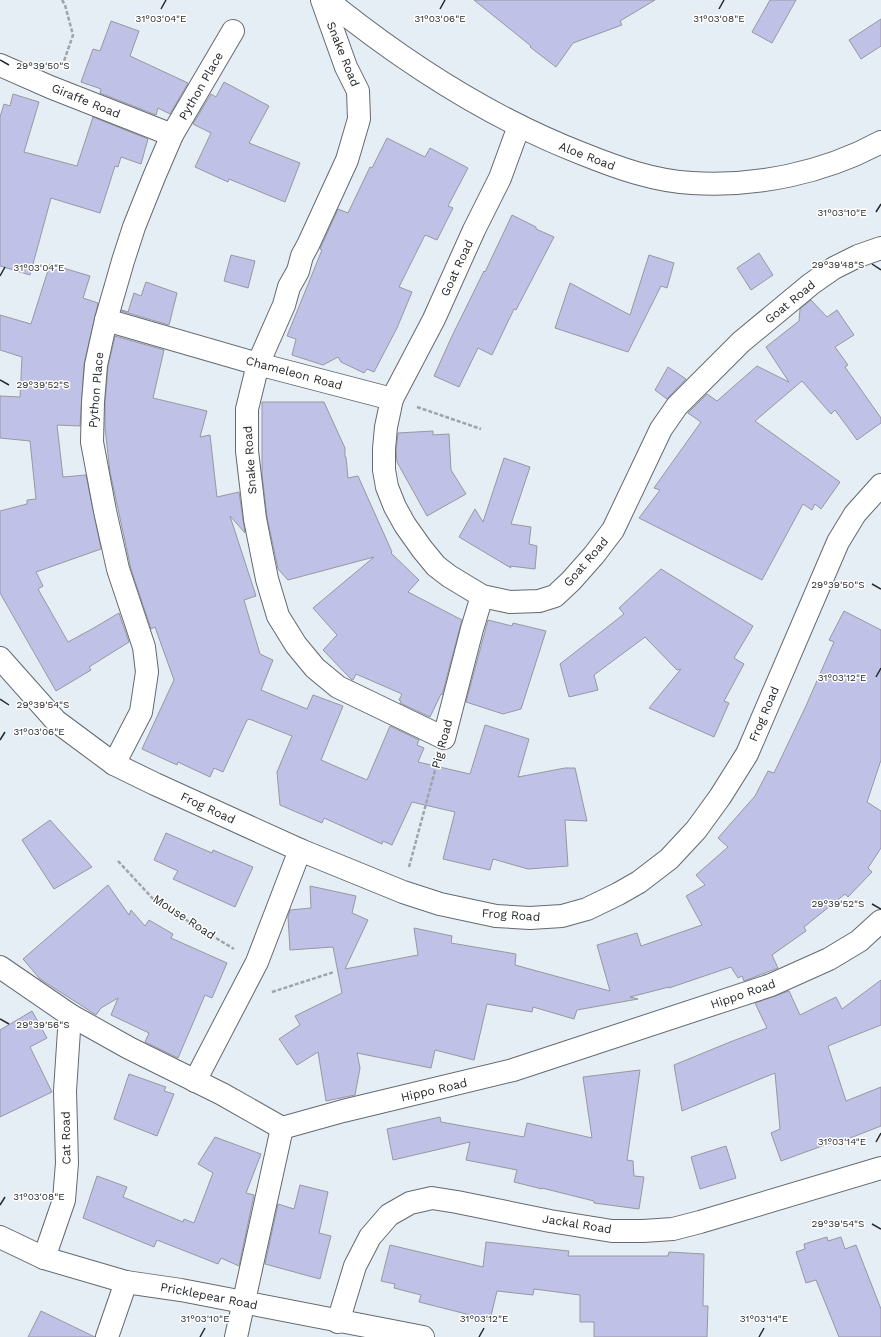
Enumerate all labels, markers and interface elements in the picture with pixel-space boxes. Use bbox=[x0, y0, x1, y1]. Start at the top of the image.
text: 31°03'04"E bbox=[136, 13, 186, 24]
text: 31°03'06"E bbox=[414, 13, 466, 24]
text: 31°03'08"E bbox=[693, 13, 745, 24]
street label: Snake Road bbox=[324, 20, 362, 88]
street label: Python Place bbox=[176, 49, 226, 122]
text: 29°39'50"S bbox=[16, 60, 70, 71]
street label: Giraffe Road bbox=[50, 81, 122, 121]
street label: Aloe Road bbox=[557, 139, 617, 173]
text: 31°03'10"E bbox=[817, 207, 867, 218]
street label: Goat Road bbox=[438, 237, 476, 299]
text: 29°39'48"S bbox=[812, 259, 864, 270]
text: 31°03'04"E bbox=[14, 262, 64, 273]
street label: Goat Road bbox=[762, 277, 818, 327]
street label: Python Place bbox=[86, 351, 106, 429]
street label: Chameleon Road bbox=[244, 353, 344, 393]
text: 29°39'52"S bbox=[16, 379, 70, 390]
street label: Snake Road bbox=[241, 425, 259, 495]
street label: Goat Road bbox=[561, 534, 611, 590]
text: 29°39'50"S bbox=[811, 579, 865, 590]
text: 31°03'12"E bbox=[818, 672, 866, 683]
street label: Frog Road bbox=[746, 684, 782, 744]
text: 29°39'54"S bbox=[17, 699, 69, 710]
street label: Pig Road bbox=[429, 718, 455, 770]
text: 31°03'06"E bbox=[13, 726, 65, 737]
street label: Frog Road bbox=[179, 789, 237, 827]
street label: Mouse Road bbox=[150, 892, 218, 942]
text: 29°39'52"S bbox=[811, 898, 865, 909]
street label: Frog Road bbox=[481, 906, 541, 924]
street label: Hippo Road bbox=[709, 976, 777, 1012]
text: 29°39'56"S bbox=[16, 1019, 70, 1030]
street label: Hippo Road bbox=[399, 1076, 469, 1104]
street label: Cat Road bbox=[59, 1111, 73, 1165]
text: 31°03'14"E bbox=[818, 1136, 866, 1147]
text: 31°03'08"E bbox=[13, 1191, 65, 1202]
street label: Jackal Road bbox=[541, 1212, 613, 1236]
text: 29°39'54"S bbox=[812, 1218, 864, 1229]
street label: Pricklepear Road bbox=[159, 1280, 259, 1312]
text: 31°03'10"E bbox=[180, 1313, 230, 1324]
text: 31°03'12"E bbox=[460, 1313, 508, 1324]
text: 31°03'14"E bbox=[740, 1313, 788, 1324]

